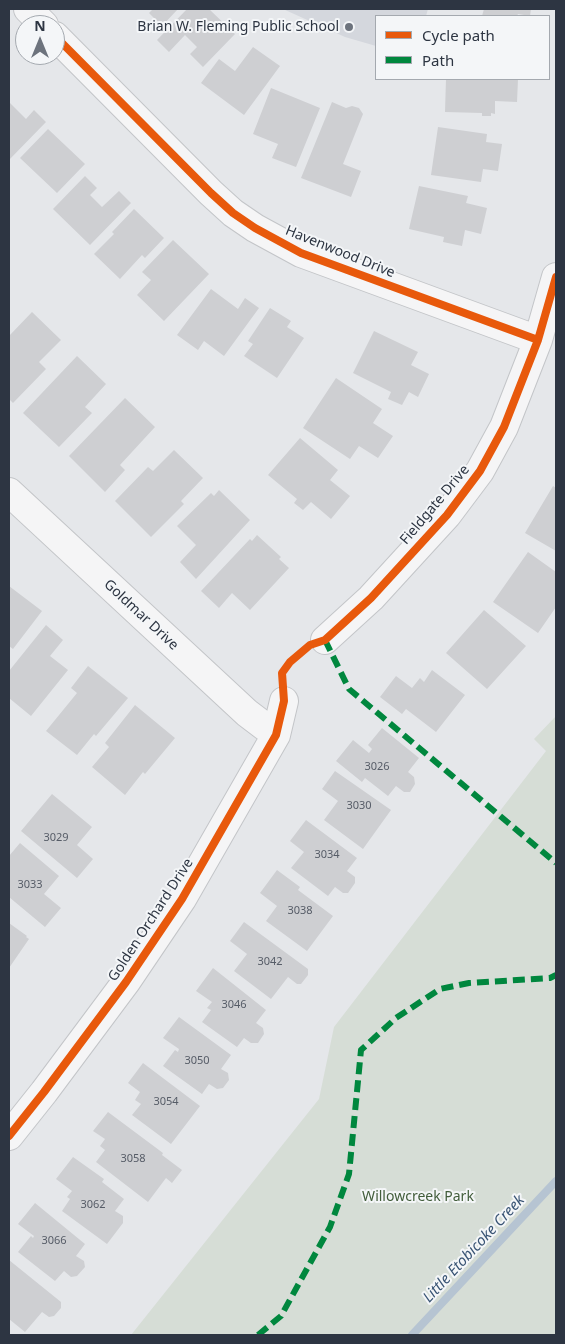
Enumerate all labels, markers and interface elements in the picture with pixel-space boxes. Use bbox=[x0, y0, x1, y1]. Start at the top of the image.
north arrow bbox=[15, 15, 65, 65]
legend bbox=[375, 15, 550, 80]
text: N bbox=[34, 16, 46, 35]
place label: Brian W. Fleming Public School bbox=[137, 19, 339, 35]
marker: Brian W. Fleming Public School bbox=[343, 21, 355, 33]
text: Cycle path bbox=[422, 25, 495, 45]
text: Path bbox=[422, 50, 454, 70]
street label: Havenwood Drive bbox=[283, 222, 397, 282]
street label: Fieldgate Drive bbox=[397, 462, 473, 548]
street label: Goldmar Drive bbox=[100, 576, 182, 654]
house number: 3026 bbox=[364, 760, 390, 774]
house number: 3030 bbox=[346, 799, 372, 813]
house number: 3029 bbox=[43, 831, 69, 845]
house number: 3034 bbox=[314, 848, 340, 862]
street label: Golden Orchard Drive bbox=[105, 855, 197, 985]
house number: 3033 bbox=[17, 878, 43, 892]
house number: 3038 bbox=[287, 904, 313, 918]
house number: 3042 bbox=[257, 955, 283, 969]
house number: 3046 bbox=[221, 998, 247, 1012]
house number: 3050 bbox=[184, 1054, 210, 1068]
house number: 3054 bbox=[153, 1095, 179, 1109]
house number: 3058 bbox=[120, 1152, 146, 1166]
park label: Willowcreek Park bbox=[362, 1189, 474, 1205]
water label: Little Etobicoke Creek bbox=[419, 1191, 529, 1307]
house number: 3062 bbox=[80, 1198, 106, 1212]
house number: 3066 bbox=[41, 1234, 67, 1248]

